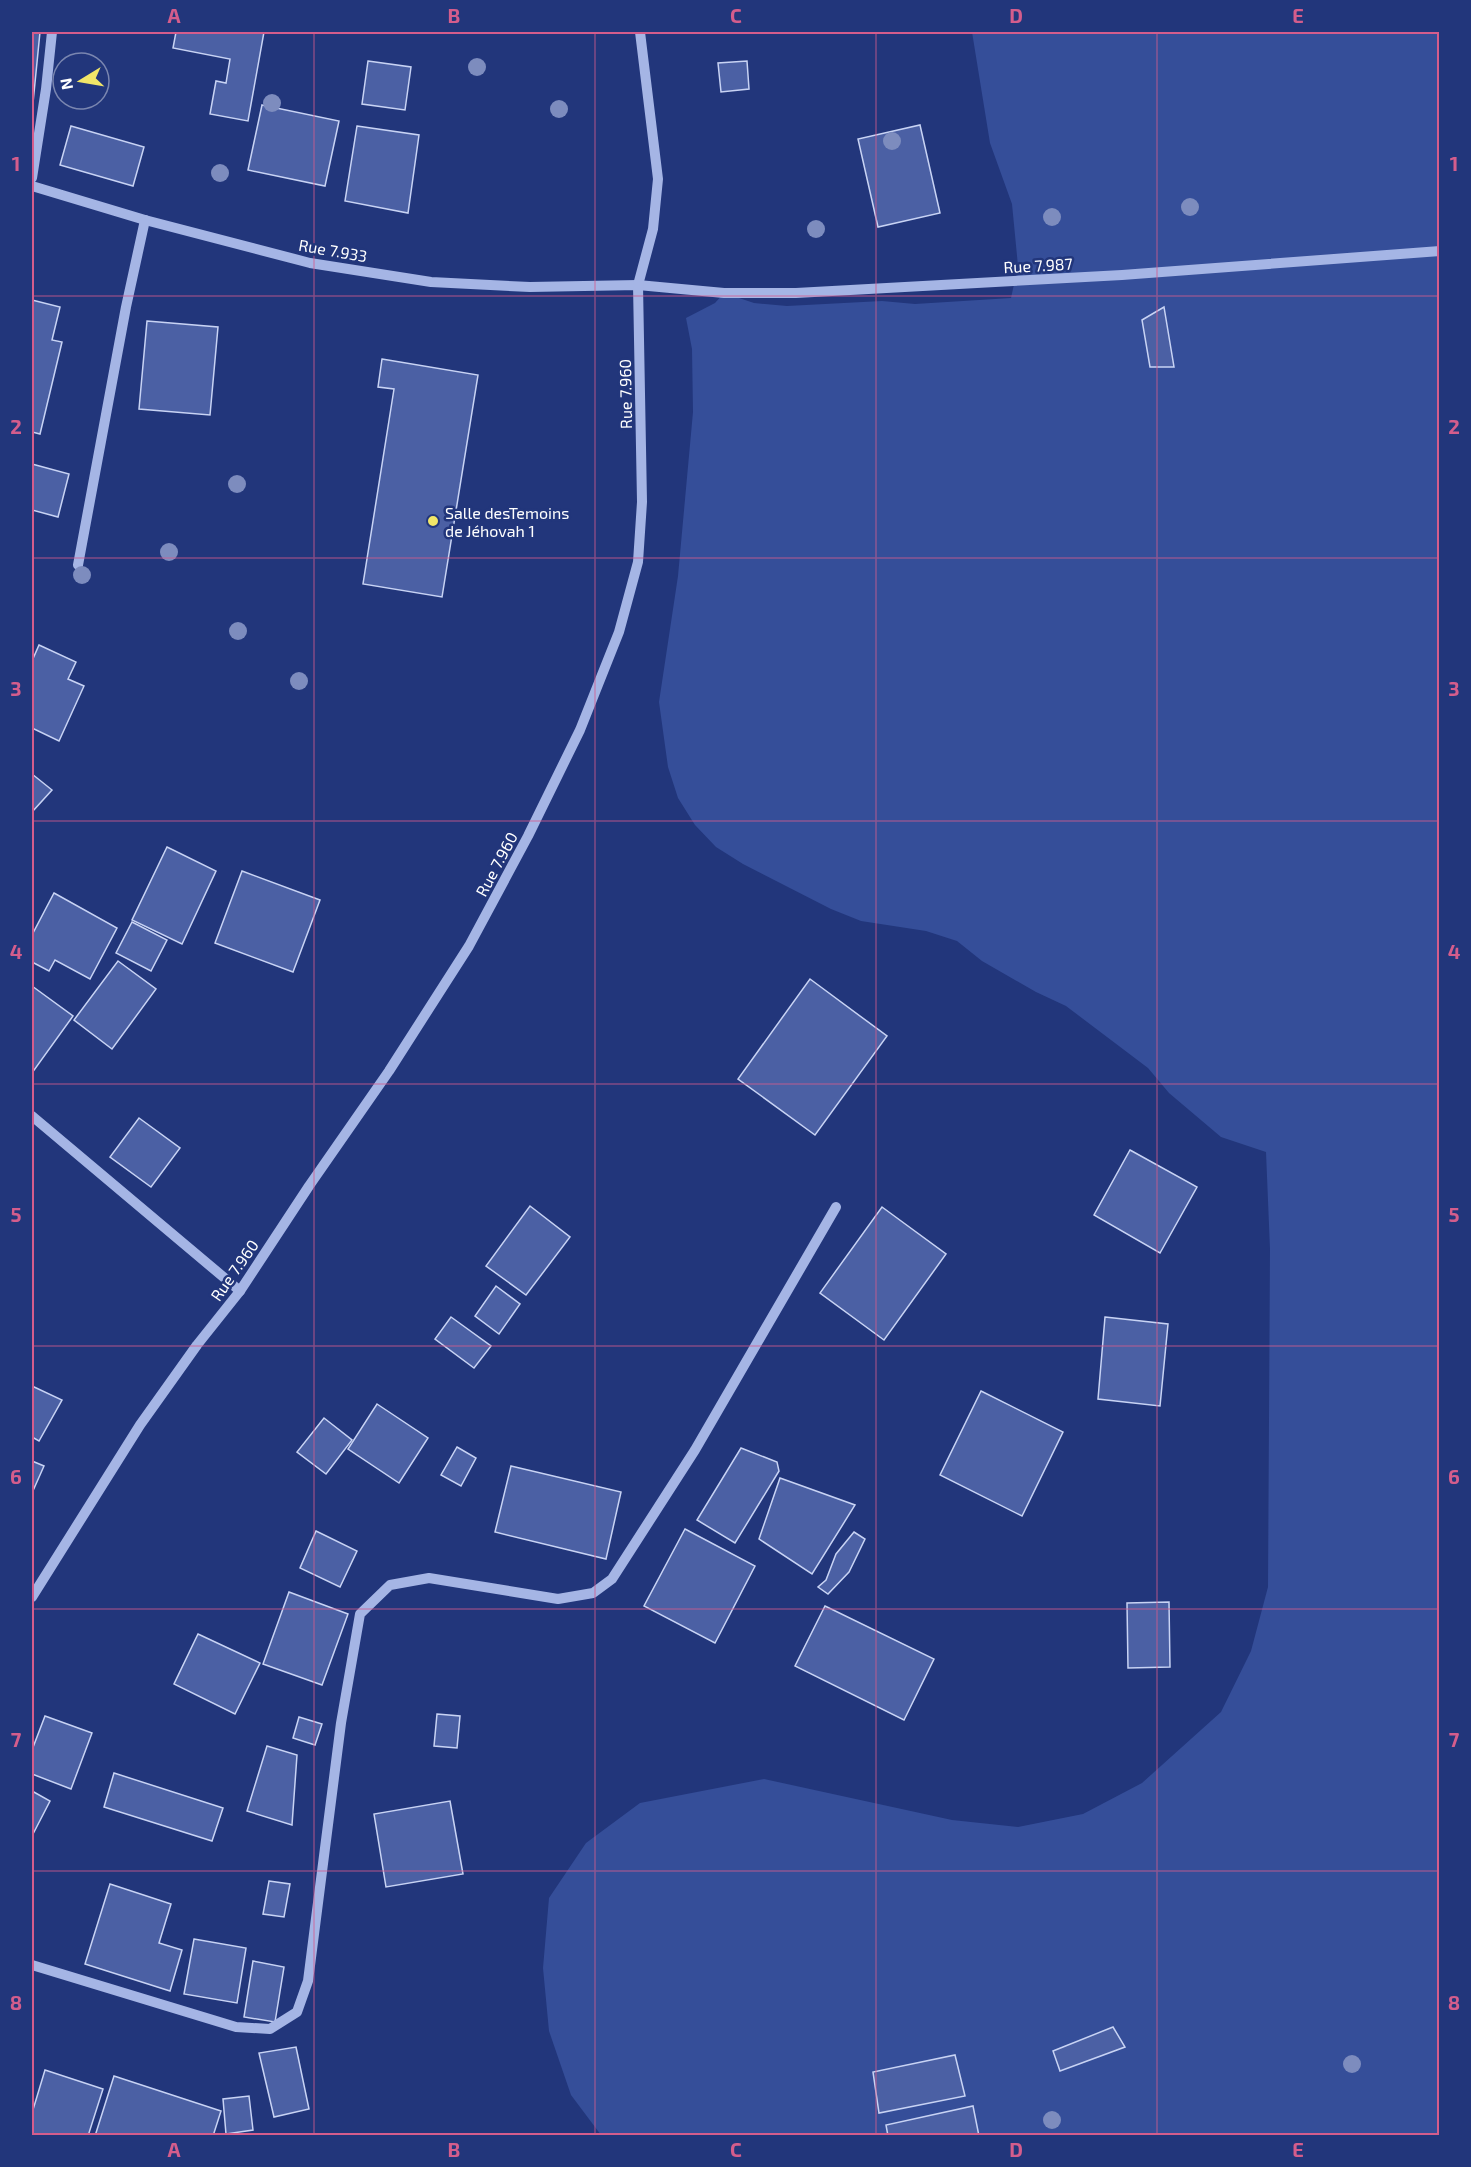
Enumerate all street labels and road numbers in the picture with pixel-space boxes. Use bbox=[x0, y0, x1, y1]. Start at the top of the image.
street label: Rue 7.933 bbox=[297, 235, 369, 265]
street label: Rue 7.987 bbox=[1003, 254, 1073, 276]
street label: Rue 7.960 bbox=[615, 359, 635, 429]
street label: Rue 7.960 bbox=[471, 829, 521, 899]
street label: Rue 7.960 bbox=[206, 1236, 262, 1304]

